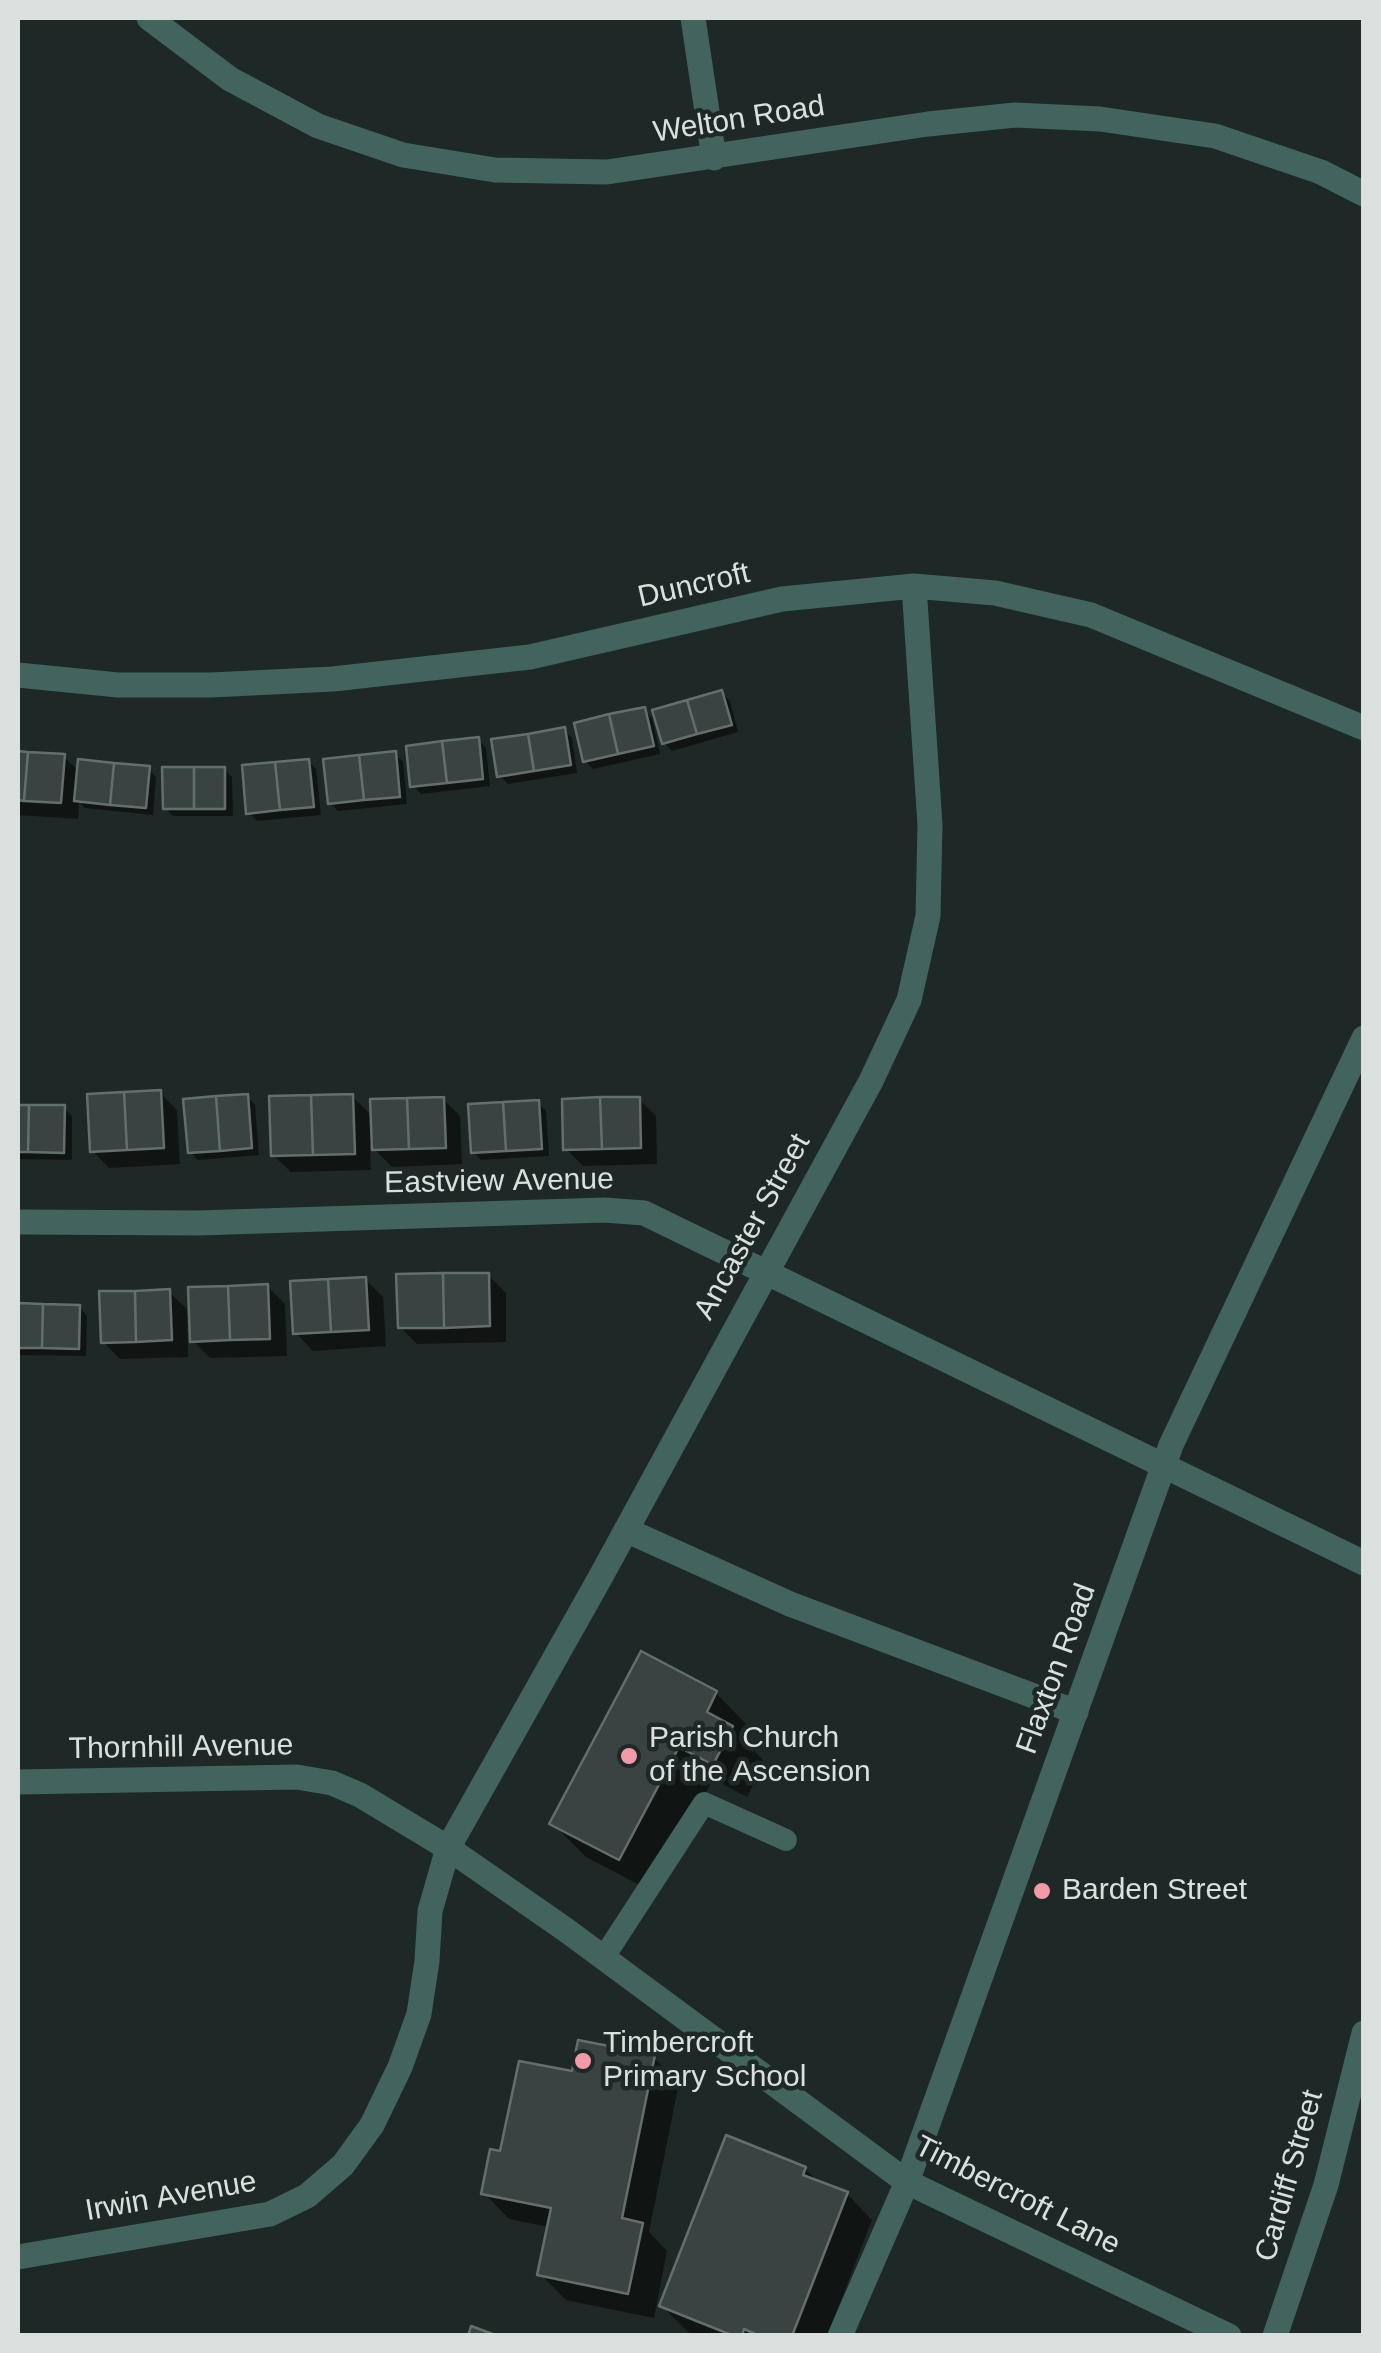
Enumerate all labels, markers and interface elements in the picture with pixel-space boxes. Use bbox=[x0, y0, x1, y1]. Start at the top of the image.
street label: Welton Road bbox=[651, 89, 827, 151]
street label: Duncroft bbox=[635, 556, 753, 616]
street label: Ancaster Street bbox=[687, 1128, 819, 1326]
street label: Eastview Avenue bbox=[384, 1162, 614, 1202]
street label: Flaxton Road bbox=[1010, 1579, 1104, 1759]
place label: Parish Church of the Ascension bbox=[649, 1721, 871, 1792]
street label: Thornhill Avenue bbox=[68, 1728, 294, 1768]
marker: Parish Church of the Ascension bbox=[618, 1745, 640, 1767]
place label: Barden Street bbox=[1062, 1873, 1247, 1909]
marker: Barden Street bbox=[1031, 1880, 1053, 1902]
place label: Timbercroft Primary School bbox=[603, 2026, 806, 2096]
marker: Timbercroft Primary School bbox=[572, 2050, 594, 2072]
street label: Cardiff Street bbox=[1248, 2086, 1332, 2266]
street label: Timbercroft Lane bbox=[908, 2129, 1126, 2263]
street label: Irwin Avenue bbox=[83, 2164, 259, 2230]

